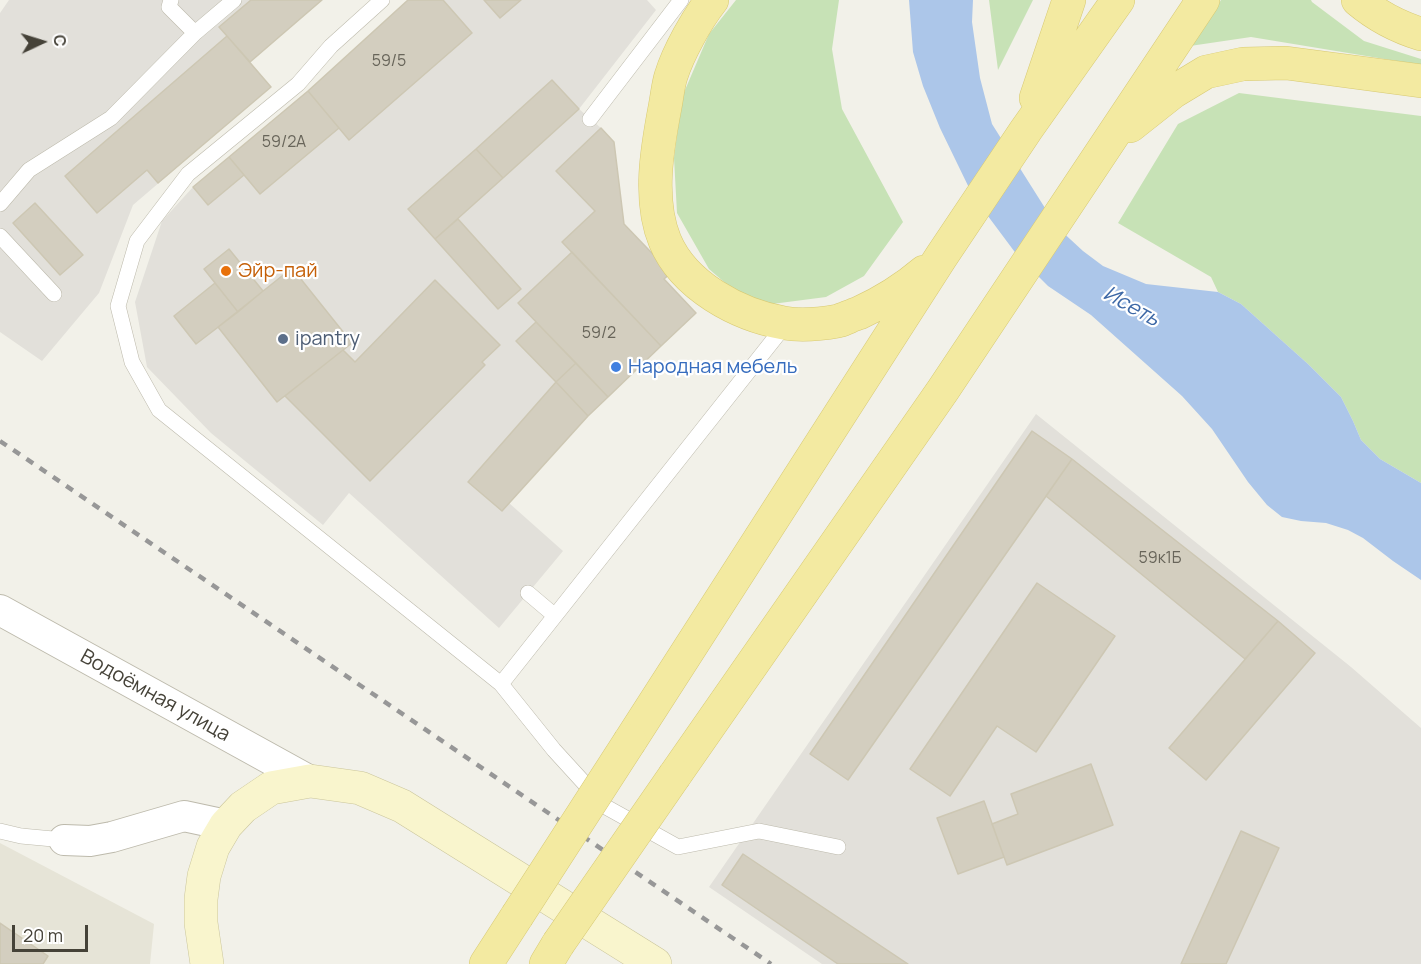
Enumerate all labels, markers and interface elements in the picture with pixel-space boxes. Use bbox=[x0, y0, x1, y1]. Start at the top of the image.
north arrow bbox=[12, 12, 72, 72]
text: С bbox=[49, 34, 71, 47]
house number: 59/5 bbox=[372, 52, 406, 72]
house number: 59/2А bbox=[262, 133, 306, 153]
place label: Эйр-пай bbox=[238, 259, 318, 283]
marker: Эйр-пай bbox=[219, 264, 233, 278]
water label: Исеть bbox=[1099, 281, 1163, 333]
house number: 59/2 bbox=[582, 324, 616, 344]
place label: ipantry bbox=[295, 327, 360, 351]
marker: ipantry bbox=[276, 332, 290, 346]
place label: Народная мебель bbox=[628, 355, 797, 379]
marker: Народная мебель bbox=[609, 360, 623, 374]
house number: 59к1Б bbox=[1138, 549, 1182, 569]
street label: Водоёмная улица bbox=[76, 645, 234, 747]
scale bar bbox=[15, 913, 92, 951]
text: 20 m bbox=[23, 923, 63, 947]

